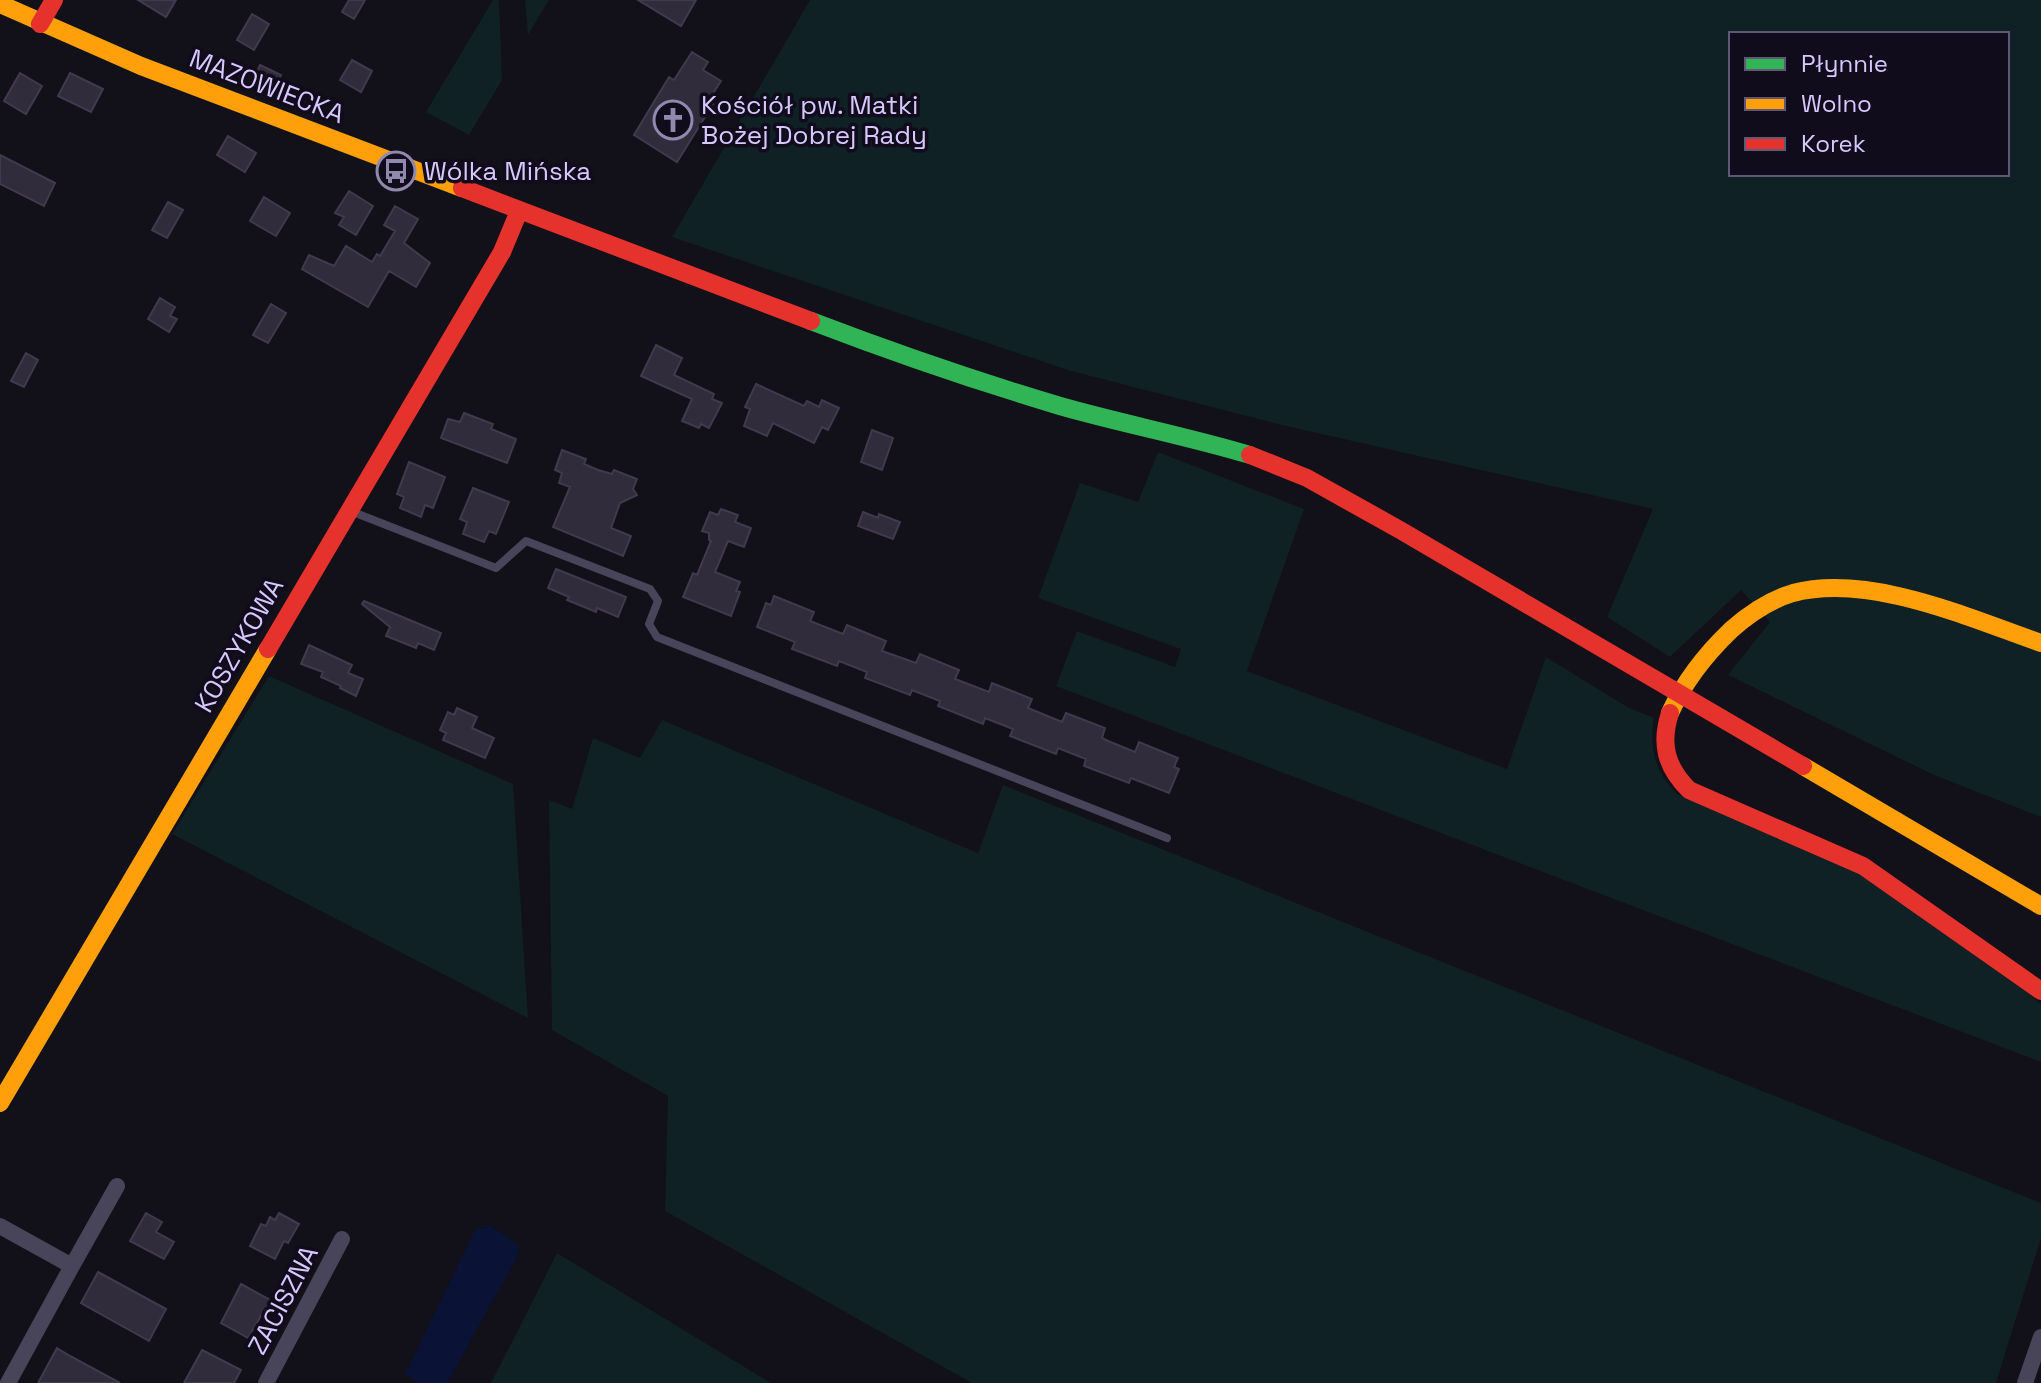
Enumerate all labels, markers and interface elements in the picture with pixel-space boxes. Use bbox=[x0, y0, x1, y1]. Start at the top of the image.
legend bbox=[1729, 32, 2009, 176]
street label: MAZOWIECKA bbox=[185, 41, 349, 131]
text: Płynnie bbox=[1801, 48, 1888, 79]
place label: Kościół pw. Matki Bożej Dobrej Rady bbox=[701, 88, 927, 152]
text: Wolno bbox=[1801, 88, 1872, 119]
church icon: Kościół pw. Matki Bożej Dobrej Rady bbox=[652, 99, 694, 141]
text: Korek bbox=[1801, 128, 1866, 159]
bus stop icon: Wólka Mińska bbox=[375, 150, 417, 192]
place label: Wólka Mińska bbox=[424, 154, 591, 188]
street label: KOSZYKOWA bbox=[187, 572, 291, 718]
street label: ZACISZNA bbox=[240, 1240, 326, 1360]

